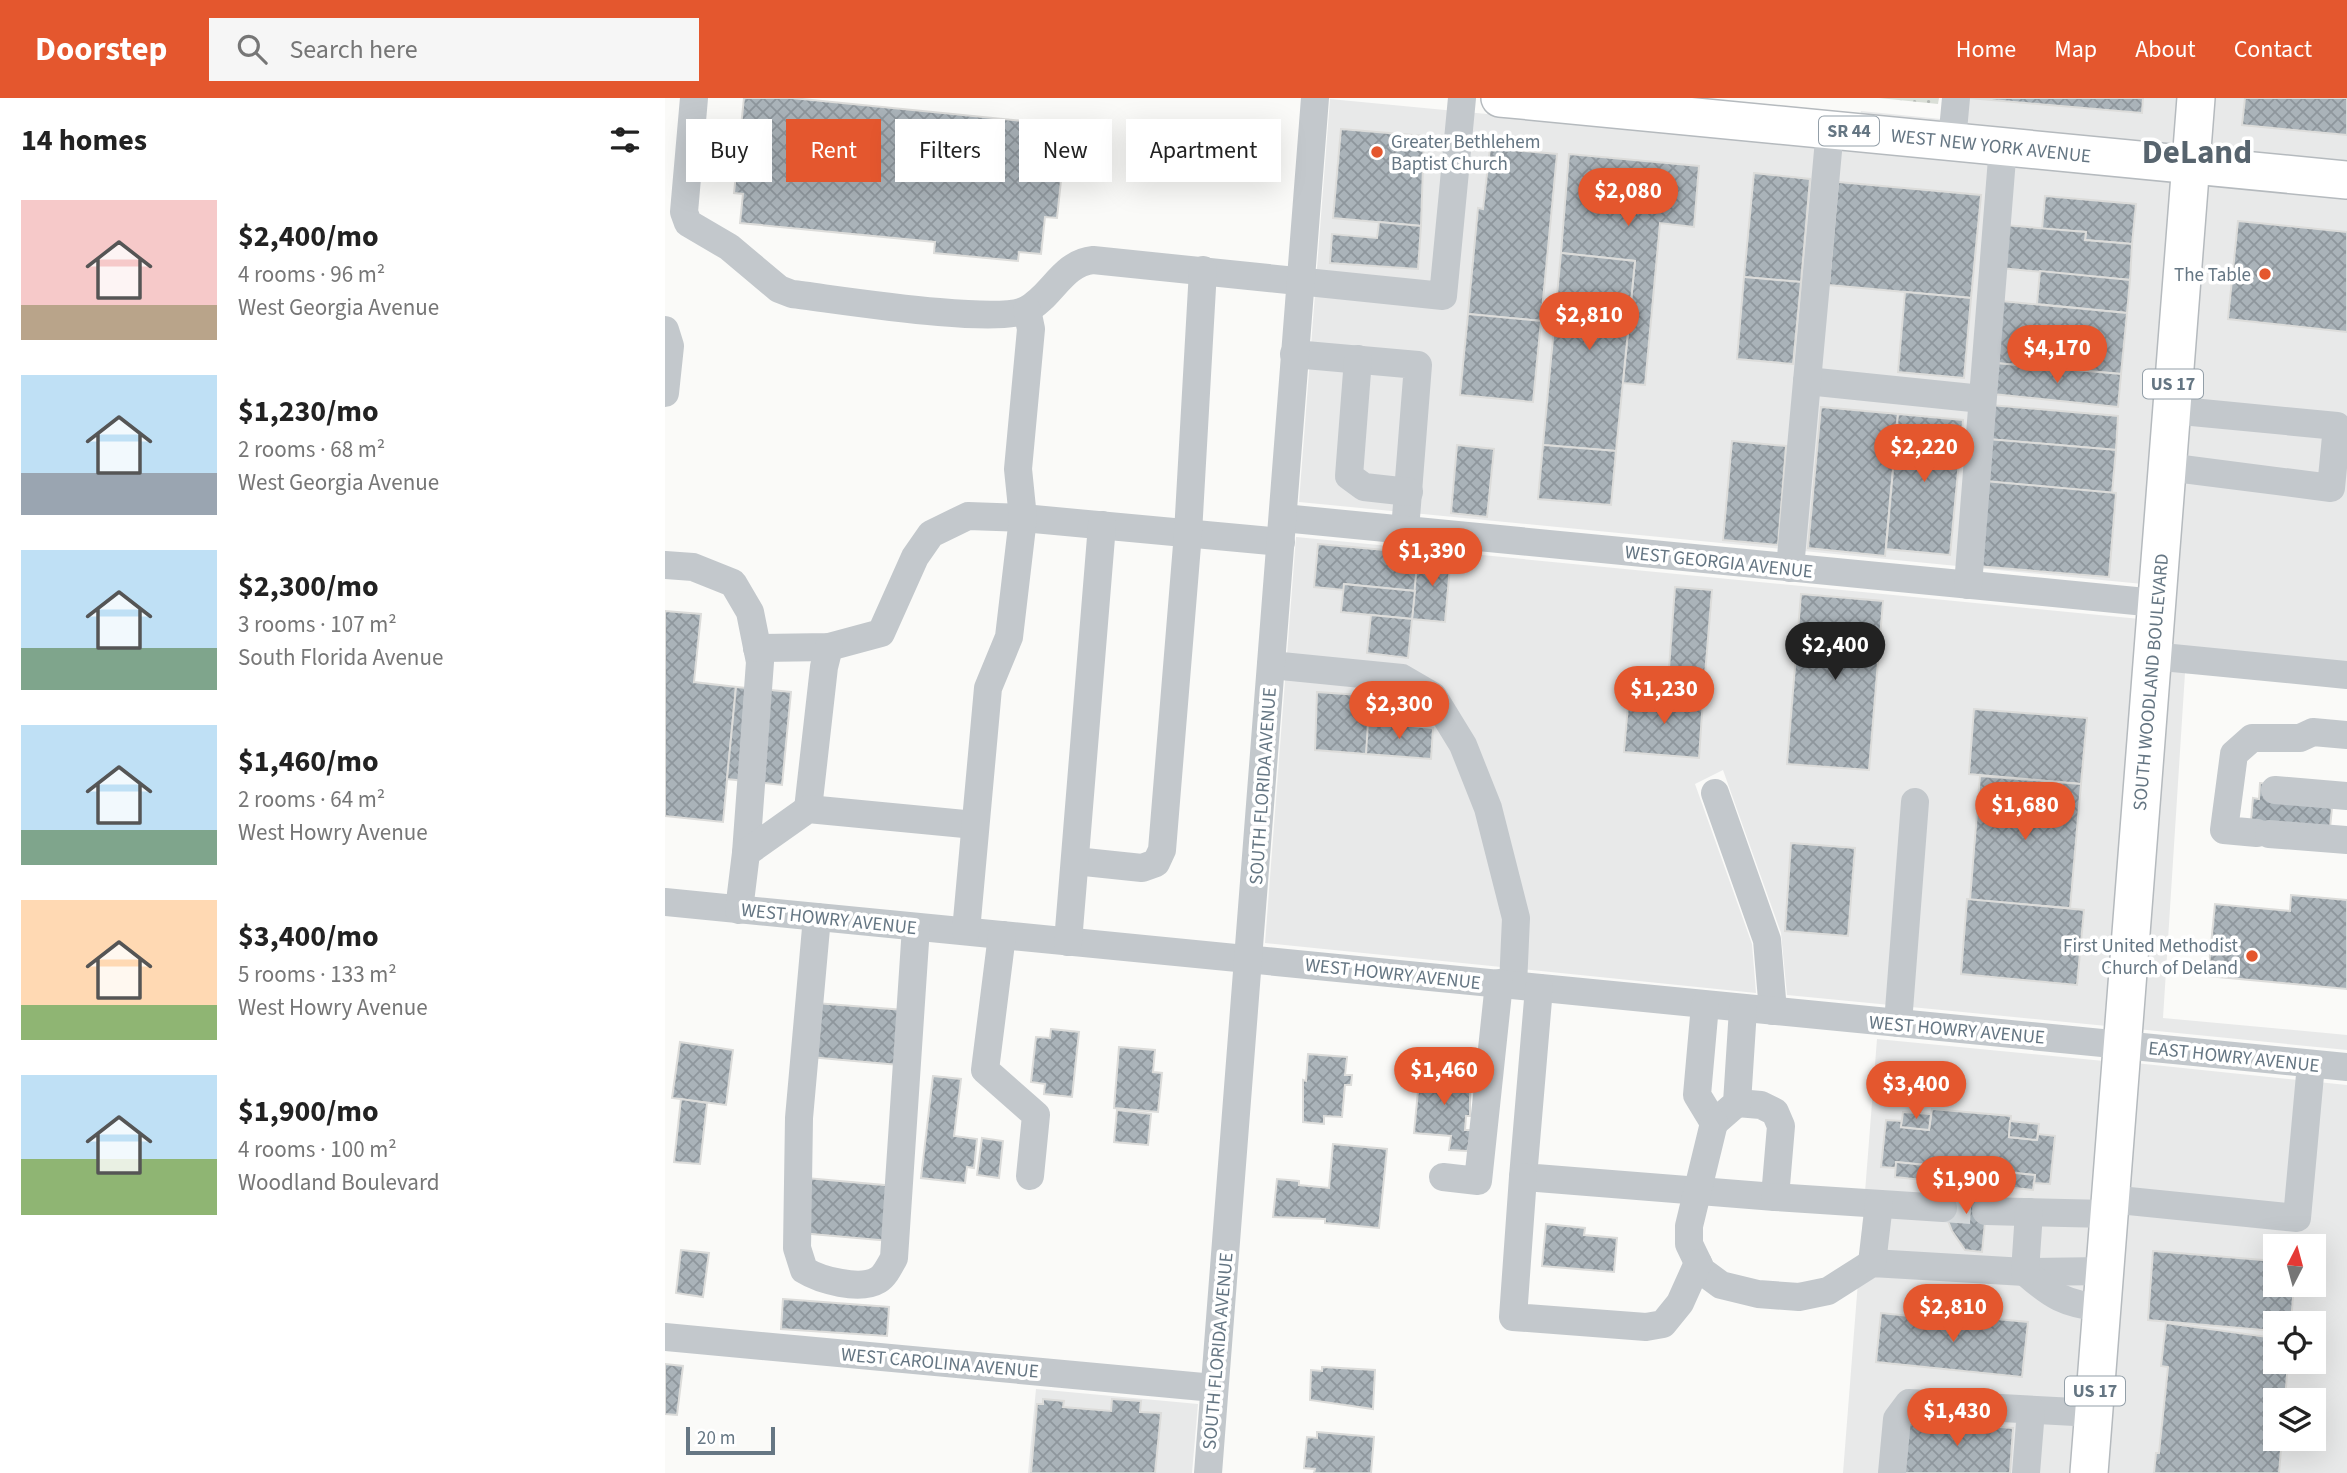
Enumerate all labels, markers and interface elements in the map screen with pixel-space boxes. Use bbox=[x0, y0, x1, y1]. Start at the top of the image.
search box bbox=[209, 18, 699, 81]
text: Doorstep bbox=[35, 26, 167, 73]
icon: search bbox=[233, 30, 271, 68]
text: Search here bbox=[289, 31, 418, 68]
text: Home bbox=[1956, 32, 2016, 67]
text: Map bbox=[2054, 32, 2097, 67]
text: About bbox=[2135, 32, 2196, 67]
text: Contact bbox=[2234, 32, 2312, 67]
road number: SR 44 bbox=[1819, 116, 1879, 146]
text: 14 homes bbox=[21, 119, 147, 162]
chip: Buy bbox=[686, 119, 772, 182]
chip: Rent bbox=[786, 119, 881, 182]
chip: Filters bbox=[895, 119, 1005, 182]
chip: New bbox=[1019, 119, 1112, 182]
chip: Apartment bbox=[1126, 119, 1281, 182]
icon: filters bbox=[606, 121, 644, 159]
street label: WEST NEW YORK AVENUE bbox=[1889, 123, 2092, 170]
place label: Greater Bethlehem Baptist Church bbox=[1391, 129, 1541, 178]
district label: DeLand bbox=[2142, 129, 2252, 176]
marker: Greater Bethlehem Baptist Church bbox=[1369, 144, 1385, 160]
pin: $2,080 bbox=[1571, 169, 1685, 228]
text: $2,080 bbox=[1594, 174, 1662, 207]
text: $2,400/mo bbox=[238, 215, 379, 258]
icon: home bbox=[77, 228, 161, 312]
text: 4 rooms · 96 m² bbox=[238, 258, 385, 291]
place label: The Table bbox=[2174, 262, 2251, 289]
marker: The Table bbox=[2257, 266, 2273, 282]
text: West Georgia Avenue bbox=[238, 291, 439, 324]
pin: $2,810 bbox=[1532, 292, 1646, 352]
text: $2,810 bbox=[1555, 298, 1623, 331]
pin: $4,170 bbox=[2000, 326, 2114, 385]
text: $4,170 bbox=[2023, 331, 2091, 364]
road number: US 17 bbox=[2143, 370, 2203, 398]
text: $1,230/mo bbox=[238, 390, 379, 433]
icon: home bbox=[77, 403, 161, 487]
pin: $2,220 bbox=[1867, 424, 1981, 484]
text: $2,220 bbox=[1890, 430, 1958, 463]
text: 2 rooms · 68 m² bbox=[238, 433, 385, 466]
text: West Georgia Avenue bbox=[238, 466, 439, 499]
pin: $1,390 bbox=[1375, 528, 1489, 588]
text: $1,390 bbox=[1398, 534, 1466, 567]
street label: WEST GEORGIA AVENUE bbox=[1623, 539, 1814, 586]
street label: SOUTH WOODLAND BOULEVARD bbox=[2127, 552, 2176, 812]
text: $2,300/mo bbox=[238, 565, 379, 608]
icon: home bbox=[77, 578, 161, 662]
text: 3 rooms · 107 m² bbox=[238, 608, 397, 641]
pin: $2,400 bbox=[1778, 622, 1892, 682]
text: $2,400 bbox=[1801, 628, 1869, 661]
text: South Florida Avenue bbox=[238, 641, 443, 674]
pin: $1,230 bbox=[1607, 666, 1721, 726]
text: $1,230 bbox=[1630, 672, 1698, 705]
pin: $2,300 bbox=[1342, 682, 1456, 741]
street label: SOUTH FLORIDA AVENUE bbox=[1243, 686, 1284, 886]
text: $2,300 bbox=[1365, 687, 1433, 720]
text: $1,460/mo bbox=[238, 740, 379, 783]
icon: home bbox=[77, 753, 161, 837]
pin: $1,680 bbox=[1968, 782, 2082, 842]
text: 2 rooms · 64 m² bbox=[238, 783, 385, 816]
text: $1,680 bbox=[1991, 788, 2059, 821]
text: West Howry Avenue bbox=[238, 816, 428, 849]
street label: WEST HOWRY AVENUE bbox=[740, 897, 918, 942]
text: $3,400/mo bbox=[238, 915, 379, 958]
icon: home bbox=[77, 928, 161, 1012]
place label: First United Methodist Church of Deland bbox=[2063, 933, 2239, 982]
marker: First United Methodist Church of Deland bbox=[2244, 948, 2260, 964]
street label: WEST HOWRY AVENUE bbox=[1304, 952, 1482, 997]
text: 5 rooms · 133 m² bbox=[238, 958, 397, 991]
text: West Howry Avenue bbox=[238, 991, 428, 1024]
street label: WEST HOWRY AVENUE bbox=[1868, 1009, 2046, 1052]
street label: EAST HOWRY AVENUE bbox=[2147, 1035, 2321, 1080]
pin: $1,460 bbox=[1387, 1048, 1501, 1107]
text: $1,460 bbox=[1410, 1053, 1478, 1086]
pin: $3,400 bbox=[1859, 1062, 1973, 1121]
text: $3,400 bbox=[1882, 1067, 1950, 1100]
text: $1,900/mo bbox=[238, 1090, 379, 1133]
icon: home bbox=[77, 1103, 161, 1187]
text: 4 rooms · 100 m² bbox=[238, 1133, 397, 1166]
pin: $1,900 bbox=[1909, 1156, 2023, 1216]
text: $1,900 bbox=[1932, 1162, 2000, 1195]
text: Woodland Boulevard bbox=[238, 1166, 439, 1199]
north arrow bbox=[2263, 1234, 2326, 1297]
map controls bbox=[2263, 1234, 2326, 1451]
street label: SOUTH FLORIDA AVENUE bbox=[1196, 1251, 1241, 1451]
pin: $2,810 bbox=[1896, 1284, 2010, 1344]
text: $2,810 bbox=[1919, 1290, 1987, 1323]
button: locate bbox=[2263, 1311, 2326, 1374]
street label: WEST CAROLINA AVENUE bbox=[840, 1341, 1040, 1386]
road number: US 17 bbox=[2065, 1376, 2125, 1406]
pin: $1,430 bbox=[1900, 1388, 2014, 1448]
button: layers bbox=[2263, 1388, 2326, 1451]
text: $1,430 bbox=[1923, 1394, 1991, 1427]
scale bar bbox=[686, 1424, 775, 1456]
text: 20 m bbox=[697, 1425, 735, 1452]

